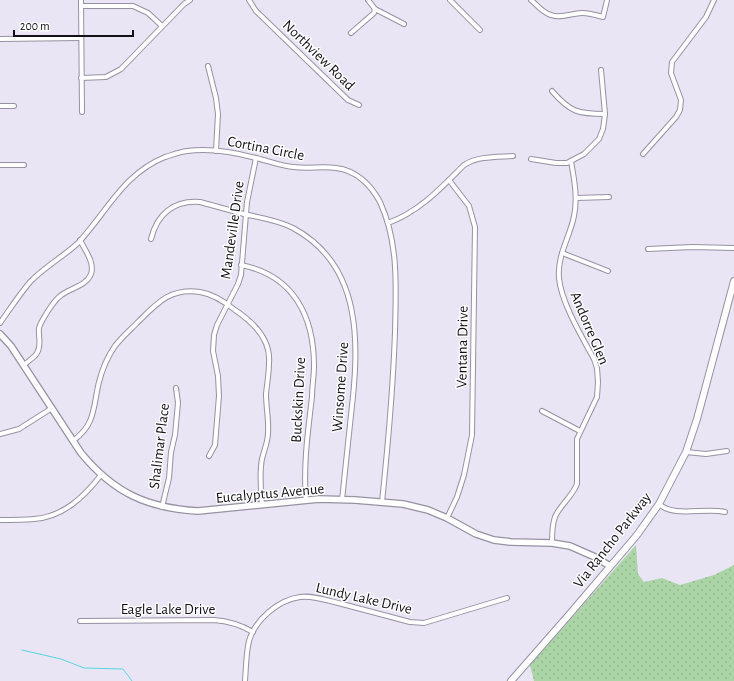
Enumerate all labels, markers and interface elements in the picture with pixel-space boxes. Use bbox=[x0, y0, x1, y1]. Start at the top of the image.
scale bar bbox=[14, 12, 133, 38]
street label: Northview Road bbox=[280, 17, 358, 93]
text: 200 m bbox=[20, 20, 50, 32]
street label: Cortina Circle bbox=[226, 134, 306, 163]
street label: Mandeville Drive bbox=[218, 180, 247, 280]
street label: Andorre Glen bbox=[567, 290, 612, 367]
street label: Ventana Drive bbox=[454, 306, 471, 388]
street label: Winsome Drive bbox=[330, 341, 351, 433]
street label: Buckskin Drive bbox=[289, 357, 308, 443]
street label: Shalimar Place bbox=[147, 402, 172, 490]
street label: Eucalyptus Avenue bbox=[215, 481, 325, 506]
street label: Via Rancho Parkway bbox=[571, 489, 654, 591]
street label: Lundy Lake Drive bbox=[314, 580, 414, 617]
street label: Eagle Lake Drive bbox=[121, 602, 215, 617]

